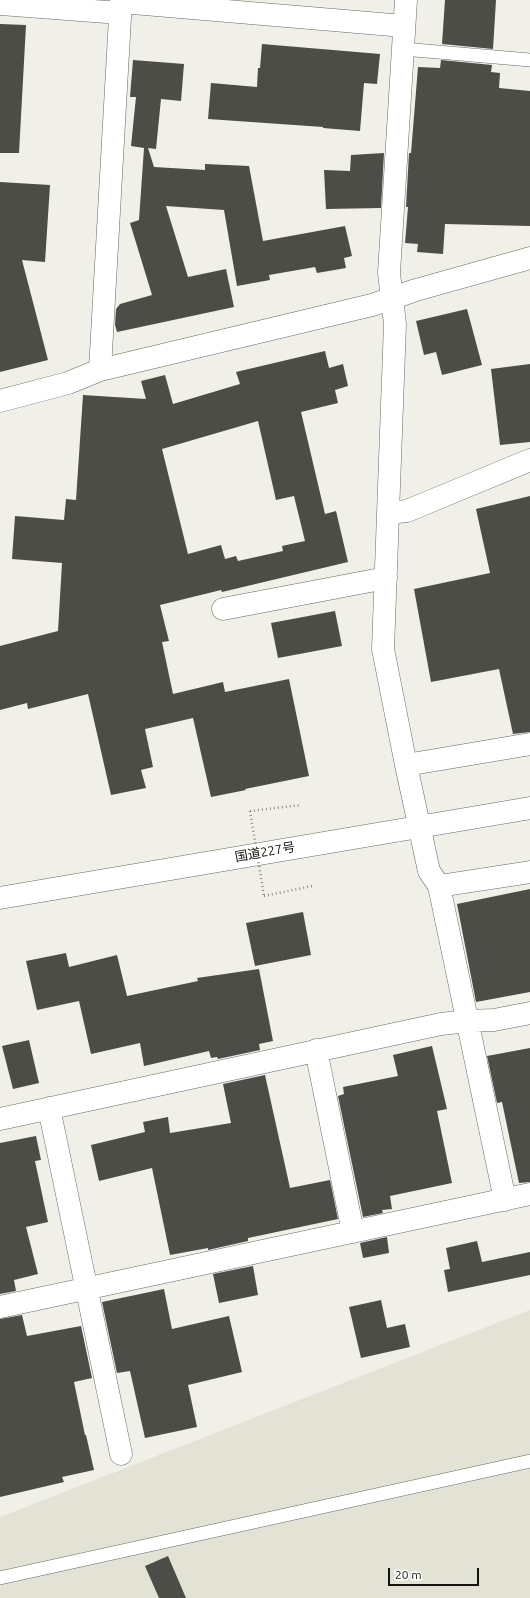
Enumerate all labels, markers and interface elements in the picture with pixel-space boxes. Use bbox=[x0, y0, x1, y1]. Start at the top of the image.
street label: 国道227号 bbox=[234, 839, 296, 865]
scale bar bbox=[390, 1560, 481, 1586]
text: 20 m bbox=[395, 1568, 422, 1581]

